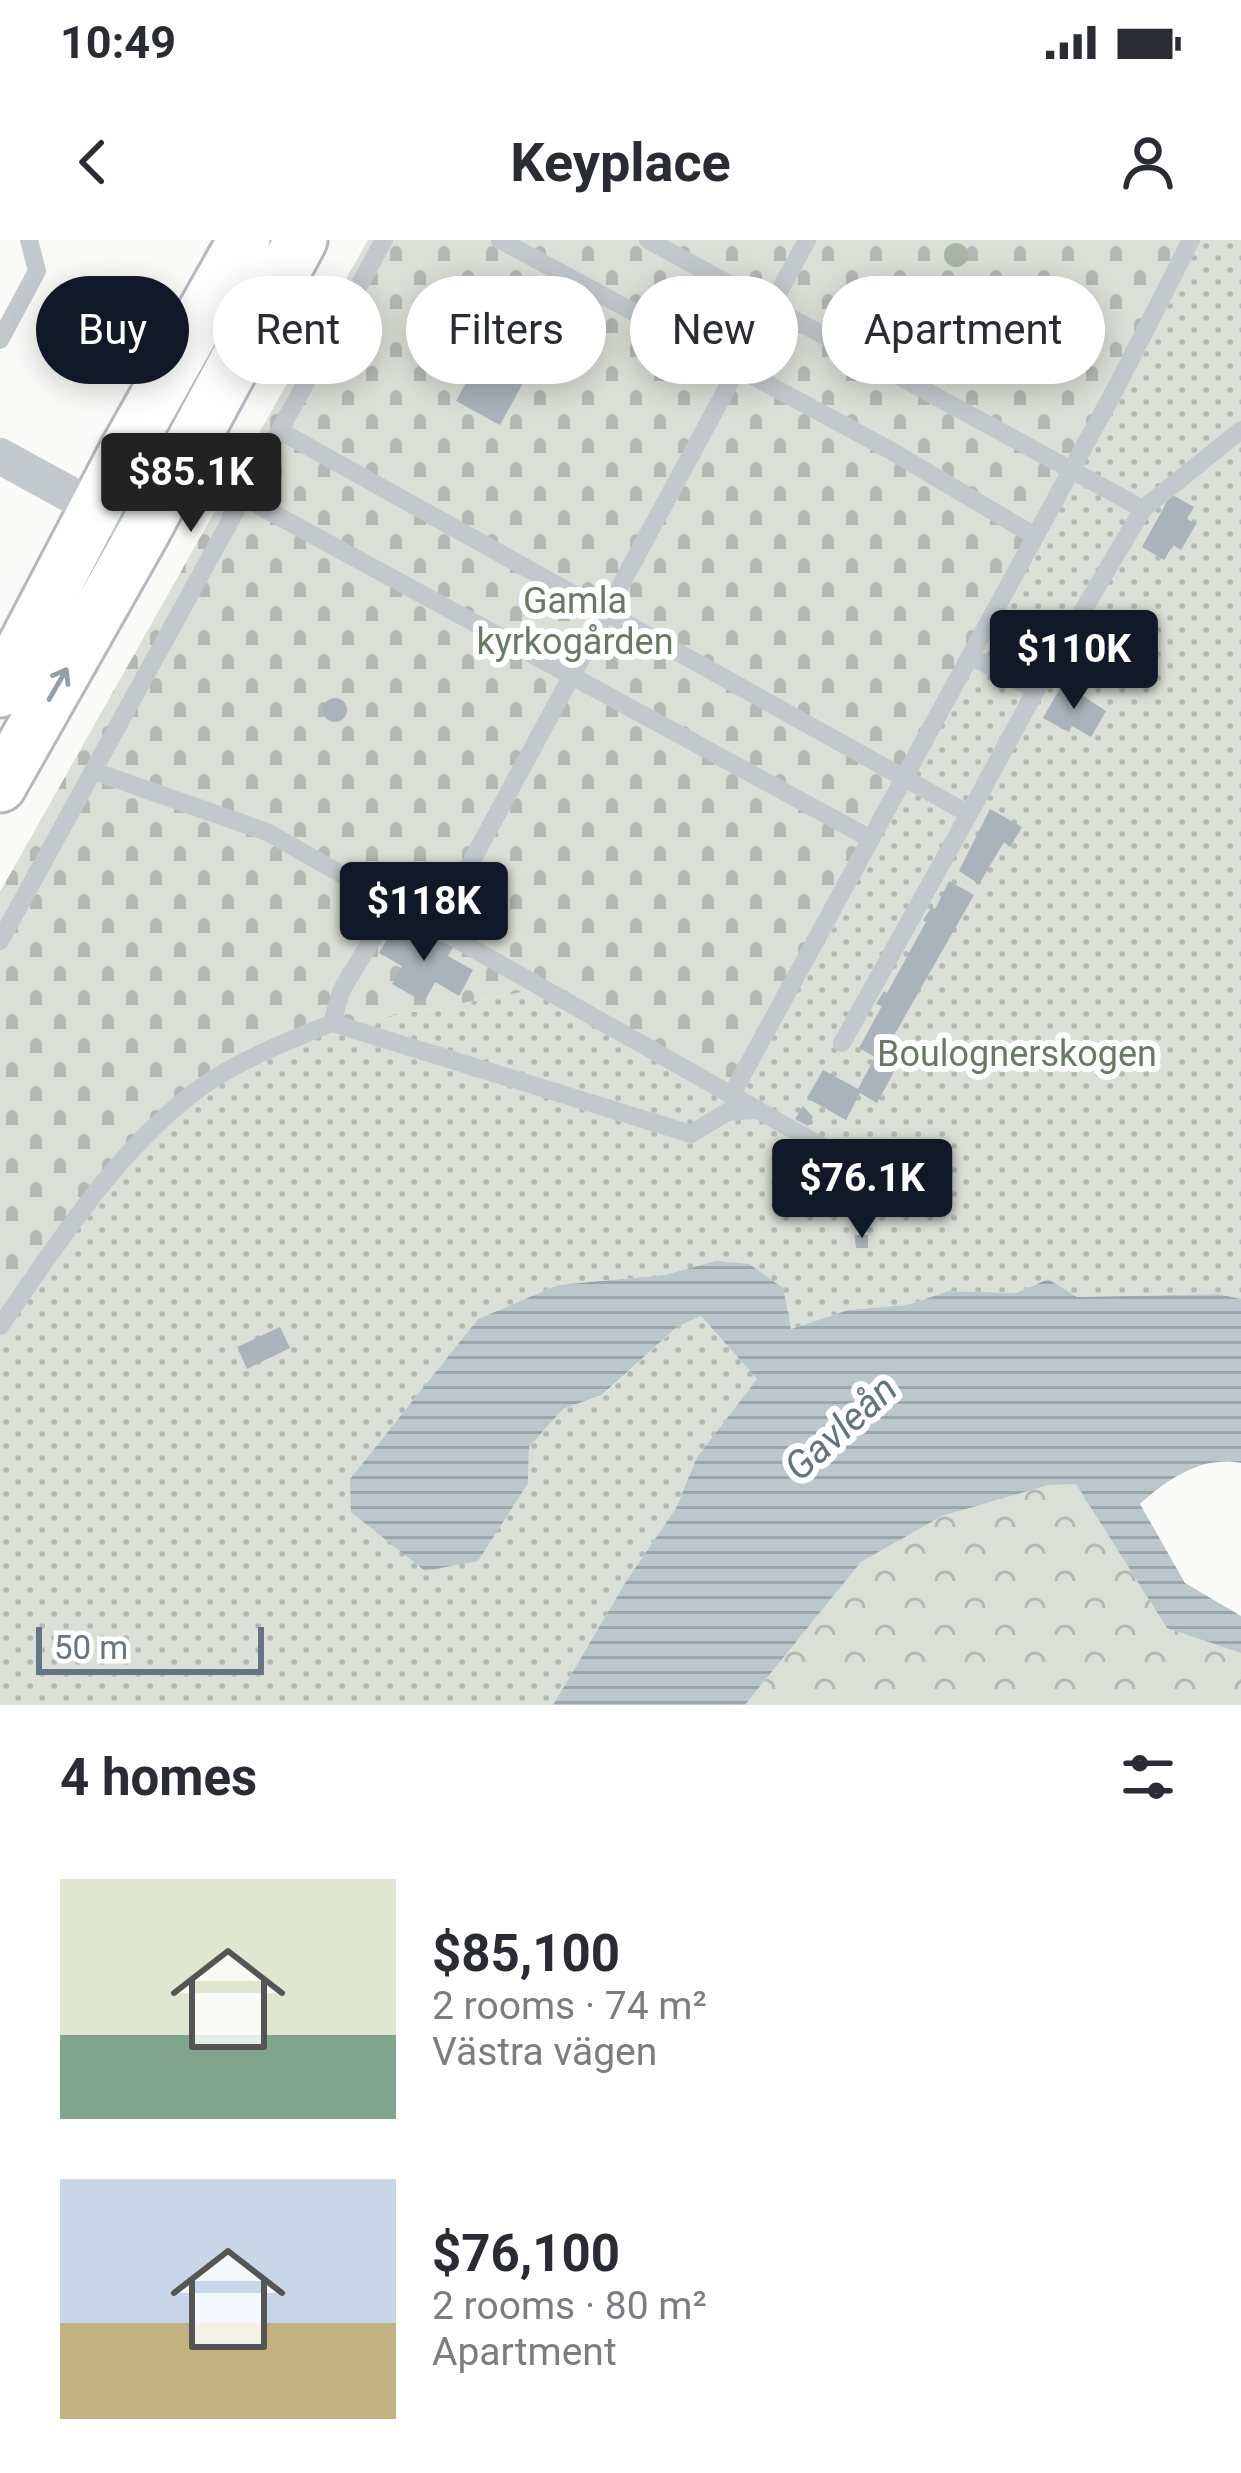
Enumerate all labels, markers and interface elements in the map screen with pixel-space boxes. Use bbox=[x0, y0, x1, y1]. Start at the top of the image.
text: 10:49 bbox=[60, 16, 176, 69]
icon: back bbox=[60, 129, 126, 195]
icon: person bbox=[1115, 129, 1181, 195]
text: Keyplace bbox=[510, 131, 731, 194]
chip: Buy bbox=[36, 276, 189, 384]
chip: Rent bbox=[213, 276, 382, 384]
chip: Filters bbox=[406, 276, 606, 384]
chip: New bbox=[630, 276, 798, 384]
chip: Apartment bbox=[822, 276, 1105, 384]
pin: $85.1K bbox=[93, 433, 289, 535]
text: $85.1K bbox=[128, 449, 254, 495]
park label: Gamla kyrkogården bbox=[476, 580, 674, 663]
pin: $110K bbox=[990, 610, 1158, 712]
text: $110K bbox=[1017, 626, 1131, 672]
one-way arrow bbox=[46, 667, 70, 702]
pin: $118K bbox=[340, 862, 508, 964]
text: $118K bbox=[367, 878, 481, 924]
park label: Boulognerskogen bbox=[877, 1033, 1157, 1075]
pin: $76.1K bbox=[764, 1139, 960, 1241]
text: $76.1K bbox=[799, 1155, 925, 1201]
water label: Gavleån bbox=[775, 1366, 907, 1490]
scale bar bbox=[36, 1621, 264, 1674]
text: 50 m bbox=[54, 1628, 128, 1667]
icon: filters bbox=[1115, 1744, 1181, 1810]
text: 4 homes bbox=[60, 1748, 257, 1807]
text: $85,100 bbox=[432, 1924, 620, 1983]
icon: home bbox=[156, 1927, 300, 2071]
text: 2 rooms · 74 m² bbox=[432, 1983, 707, 2029]
text: Västra vägen bbox=[432, 2029, 657, 2075]
text: $76,100 bbox=[432, 2224, 620, 2283]
icon: home bbox=[156, 2227, 300, 2371]
text: 2 rooms · 80 m² bbox=[432, 2283, 707, 2329]
text: Apartment bbox=[432, 2329, 617, 2375]

